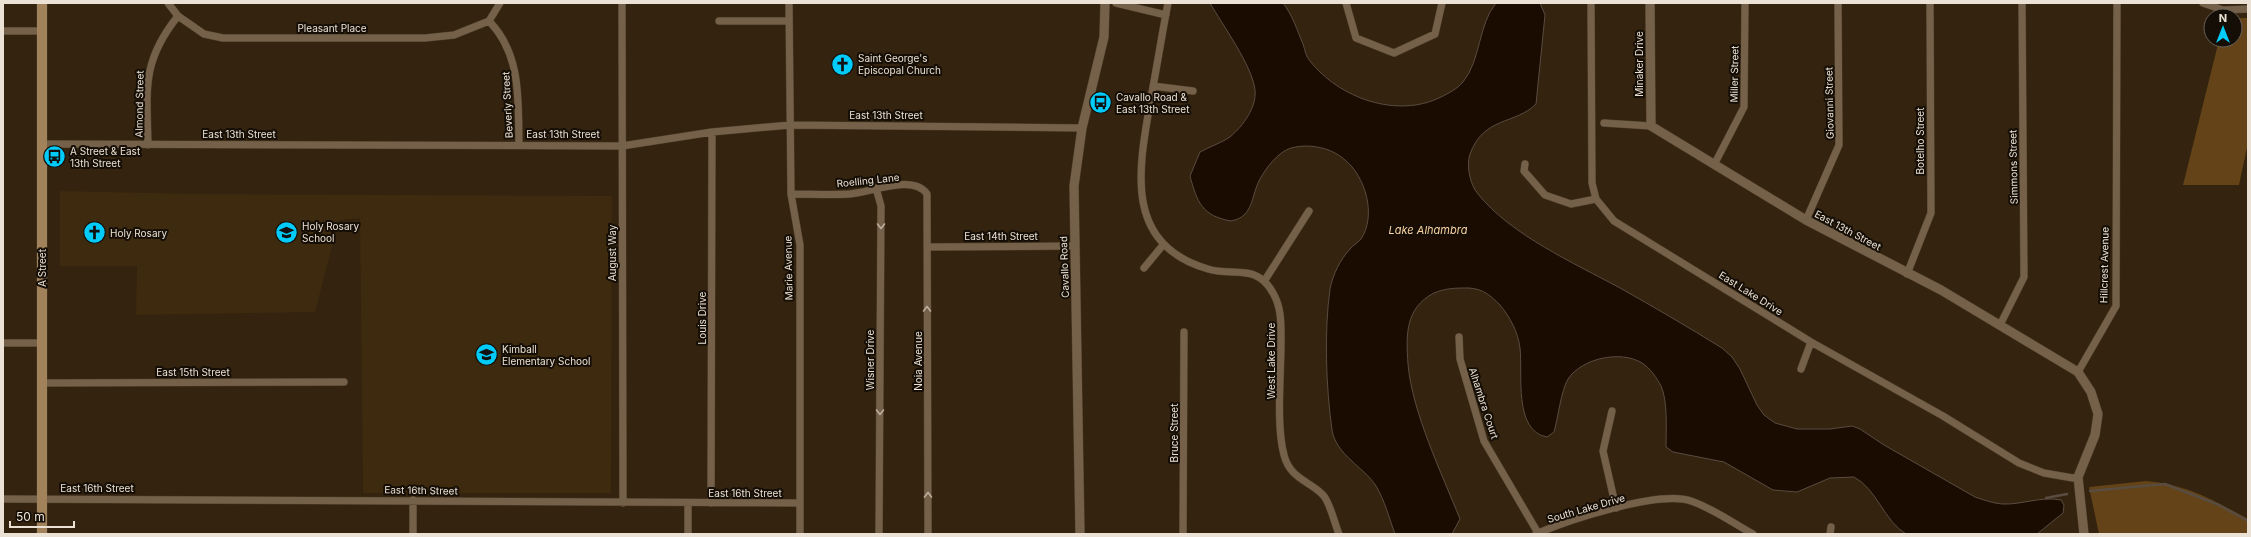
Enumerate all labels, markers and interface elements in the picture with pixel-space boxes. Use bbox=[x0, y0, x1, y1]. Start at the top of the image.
north arrow bbox=[2203, 8, 2243, 48]
text: N bbox=[2219, 11, 2227, 25]
street label: Pleasant Place bbox=[297, 22, 367, 34]
street label: Minaker Drive bbox=[1633, 31, 1645, 97]
street label: Miller Street bbox=[1728, 45, 1741, 103]
church icon: Saint George's Episcopal Church bbox=[830, 51, 856, 77]
place label: Saint George's Episcopal Church bbox=[858, 52, 941, 76]
street label: Giovanni Street bbox=[1822, 66, 1836, 139]
street label: Almond Street bbox=[132, 70, 146, 138]
street label: Beverly Street bbox=[499, 71, 515, 139]
bus stop icon: Cavallo Road & East 13th Street bbox=[1088, 90, 1114, 116]
place label: Cavallo Road & East 13th Street bbox=[1116, 91, 1190, 115]
street label: Botelho Street bbox=[1914, 107, 1926, 174]
street label: East 13th Street bbox=[849, 109, 923, 121]
street label: East 13th Street bbox=[202, 128, 276, 140]
street label: East 13th Street bbox=[526, 128, 600, 140]
street label: Simmons Street bbox=[2006, 129, 2020, 204]
bus stop icon: A Street & East 13th Street bbox=[41, 144, 67, 170]
place label: A Street & East 13th Street bbox=[70, 145, 141, 169]
street label: Roelling Lane bbox=[836, 171, 900, 189]
street label: East 13th Street bbox=[1813, 207, 1884, 253]
school or university icon: Holy Rosary School bbox=[274, 219, 300, 245]
church icon: Holy Rosary bbox=[81, 220, 107, 246]
place label: Holy Rosary School bbox=[302, 220, 359, 244]
one-way arrow bbox=[877, 223, 885, 229]
water label: Lake Alhambra bbox=[1389, 223, 1468, 237]
street label: August Way bbox=[606, 224, 618, 281]
place label: Holy Rosary bbox=[110, 227, 167, 239]
street label: Hillcrest Avenue bbox=[2097, 227, 2111, 303]
street label: East 14th Street bbox=[964, 230, 1039, 242]
street label: Marie Avenue bbox=[781, 235, 795, 300]
street label: Cavallo Road bbox=[1057, 236, 1071, 298]
street label: A Street bbox=[36, 248, 48, 287]
street label: East Lake Drive bbox=[1717, 269, 1785, 318]
street label: Louis Drive bbox=[696, 291, 708, 344]
one-way arrow bbox=[923, 306, 932, 312]
street label: West Lake Drive bbox=[1265, 323, 1277, 399]
street label: Wisner Drive bbox=[864, 329, 876, 390]
street label: Noia Avenue bbox=[912, 331, 924, 391]
school or university icon: Kimball Elementary School bbox=[474, 342, 500, 368]
place label: Kimball Elementary School bbox=[502, 343, 591, 367]
street label: East 15th Street bbox=[156, 366, 230, 378]
street label: Alhambra Court bbox=[1467, 366, 1501, 441]
street label: Bruce Street bbox=[1168, 403, 1180, 462]
one-way arrow bbox=[876, 409, 884, 415]
street label: East 16th Street bbox=[60, 482, 134, 494]
street label: East 16th Street bbox=[384, 483, 459, 497]
street label: East 16th Street bbox=[708, 487, 782, 499]
street label: South Lake Drive bbox=[1546, 491, 1626, 525]
one-way arrow bbox=[924, 492, 932, 498]
scale bar bbox=[10, 503, 74, 529]
text: 50 m bbox=[16, 509, 45, 524]

